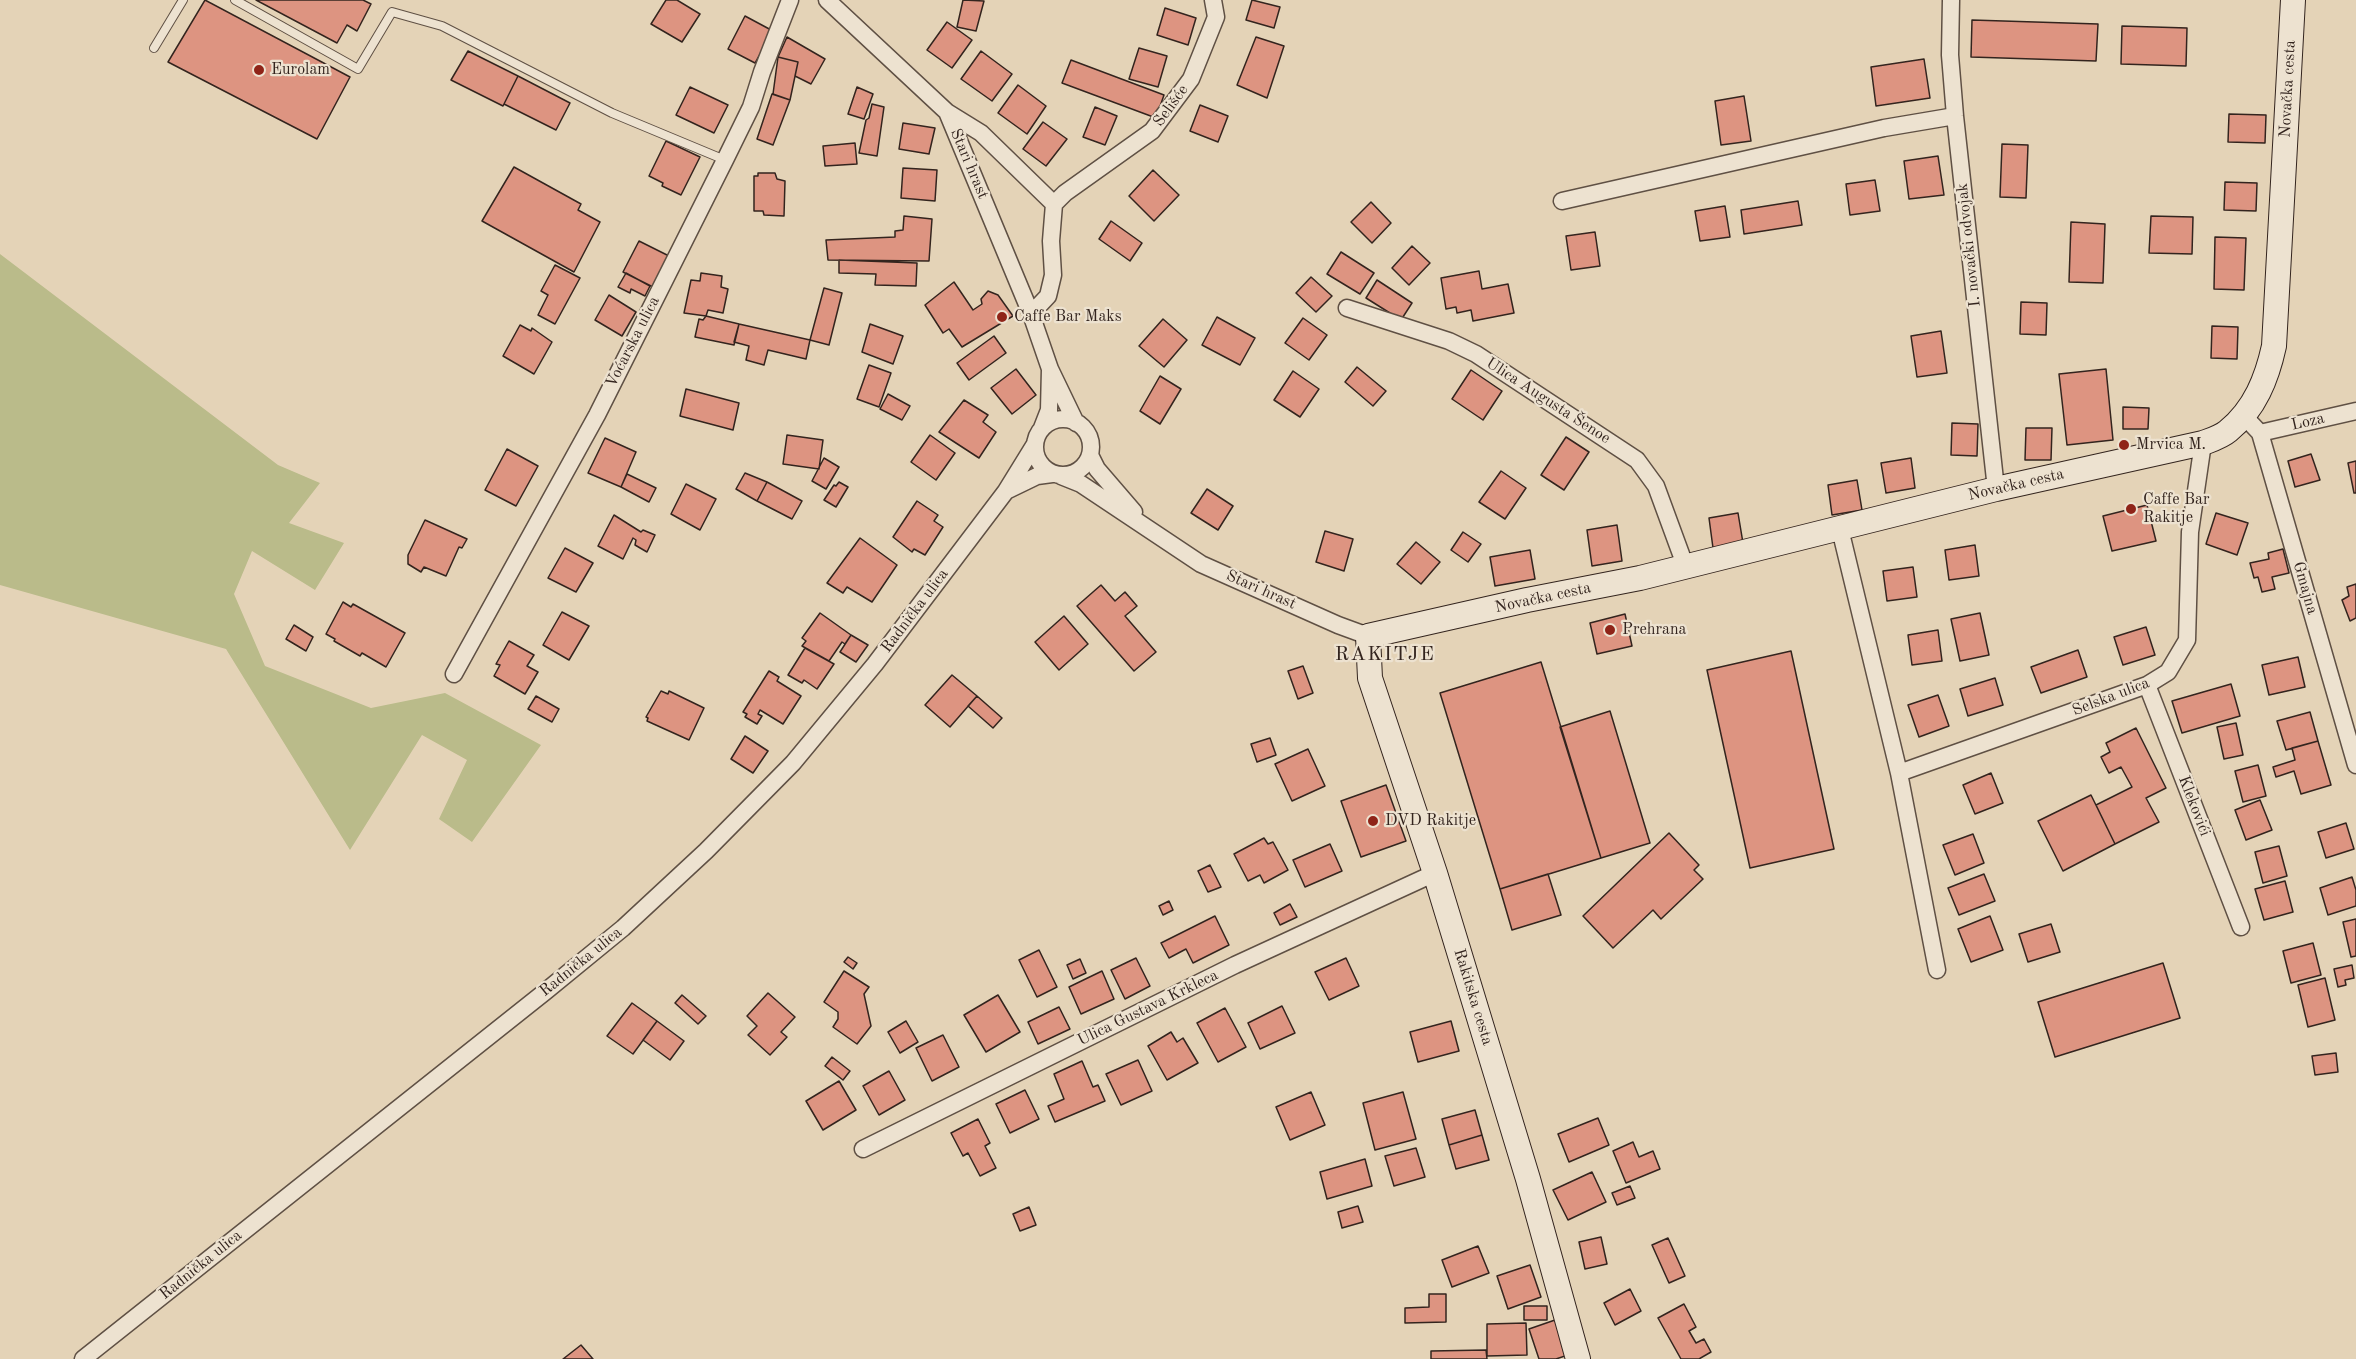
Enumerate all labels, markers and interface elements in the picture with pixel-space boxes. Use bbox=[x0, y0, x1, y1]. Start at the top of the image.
street label: Novačka cesta bbox=[2276, 40, 2300, 138]
place label: Eurolam bbox=[271, 60, 330, 80]
marker: Eurolam bbox=[252, 63, 266, 77]
street label: Selišće bbox=[1149, 81, 1193, 131]
street label: Stari hrast bbox=[946, 126, 992, 202]
street label: I. novački odvojak bbox=[1953, 182, 1985, 308]
street label: Voćarska ulica bbox=[602, 293, 664, 391]
place label: Caffe Bar Maks bbox=[1014, 307, 1122, 327]
marker: Caffe Bar Maks bbox=[995, 310, 1009, 324]
street label: Ulica Augusta Šenoe bbox=[1482, 354, 1614, 448]
street label: Loza bbox=[2289, 409, 2327, 435]
place label: Mrvica M. bbox=[2136, 435, 2206, 455]
marker: Mrvica M. bbox=[2117, 438, 2131, 452]
street label: Novačka cesta bbox=[1966, 465, 2066, 505]
place label: Caffe Bar Rakitje bbox=[2143, 490, 2210, 528]
marker: Caffe Bar Rakitje bbox=[2124, 502, 2138, 516]
street label: Gmajna bbox=[2288, 559, 2322, 617]
street label: Radnička ulica bbox=[877, 565, 953, 657]
street label: Stari hrast bbox=[1223, 566, 1299, 614]
street label: Novačka cesta bbox=[1493, 578, 1593, 618]
place label: Prehrana bbox=[1622, 620, 1687, 640]
marker: Prehrana bbox=[1603, 623, 1617, 637]
district label: RAKITJE bbox=[1335, 643, 1435, 667]
street label: Selska ulica bbox=[2070, 673, 2152, 721]
street label: Klekovići bbox=[2174, 773, 2214, 839]
place label: DVD Rakitje bbox=[1385, 811, 1476, 831]
marker: DVD Rakitje bbox=[1366, 814, 1380, 828]
street label: Radnička ulica bbox=[536, 923, 626, 1001]
street label: Rakitska cesta bbox=[1449, 946, 1497, 1048]
street label: Ulica Gustava Krkleca bbox=[1074, 966, 1222, 1050]
street label: Radnička ulica bbox=[156, 1226, 246, 1304]

